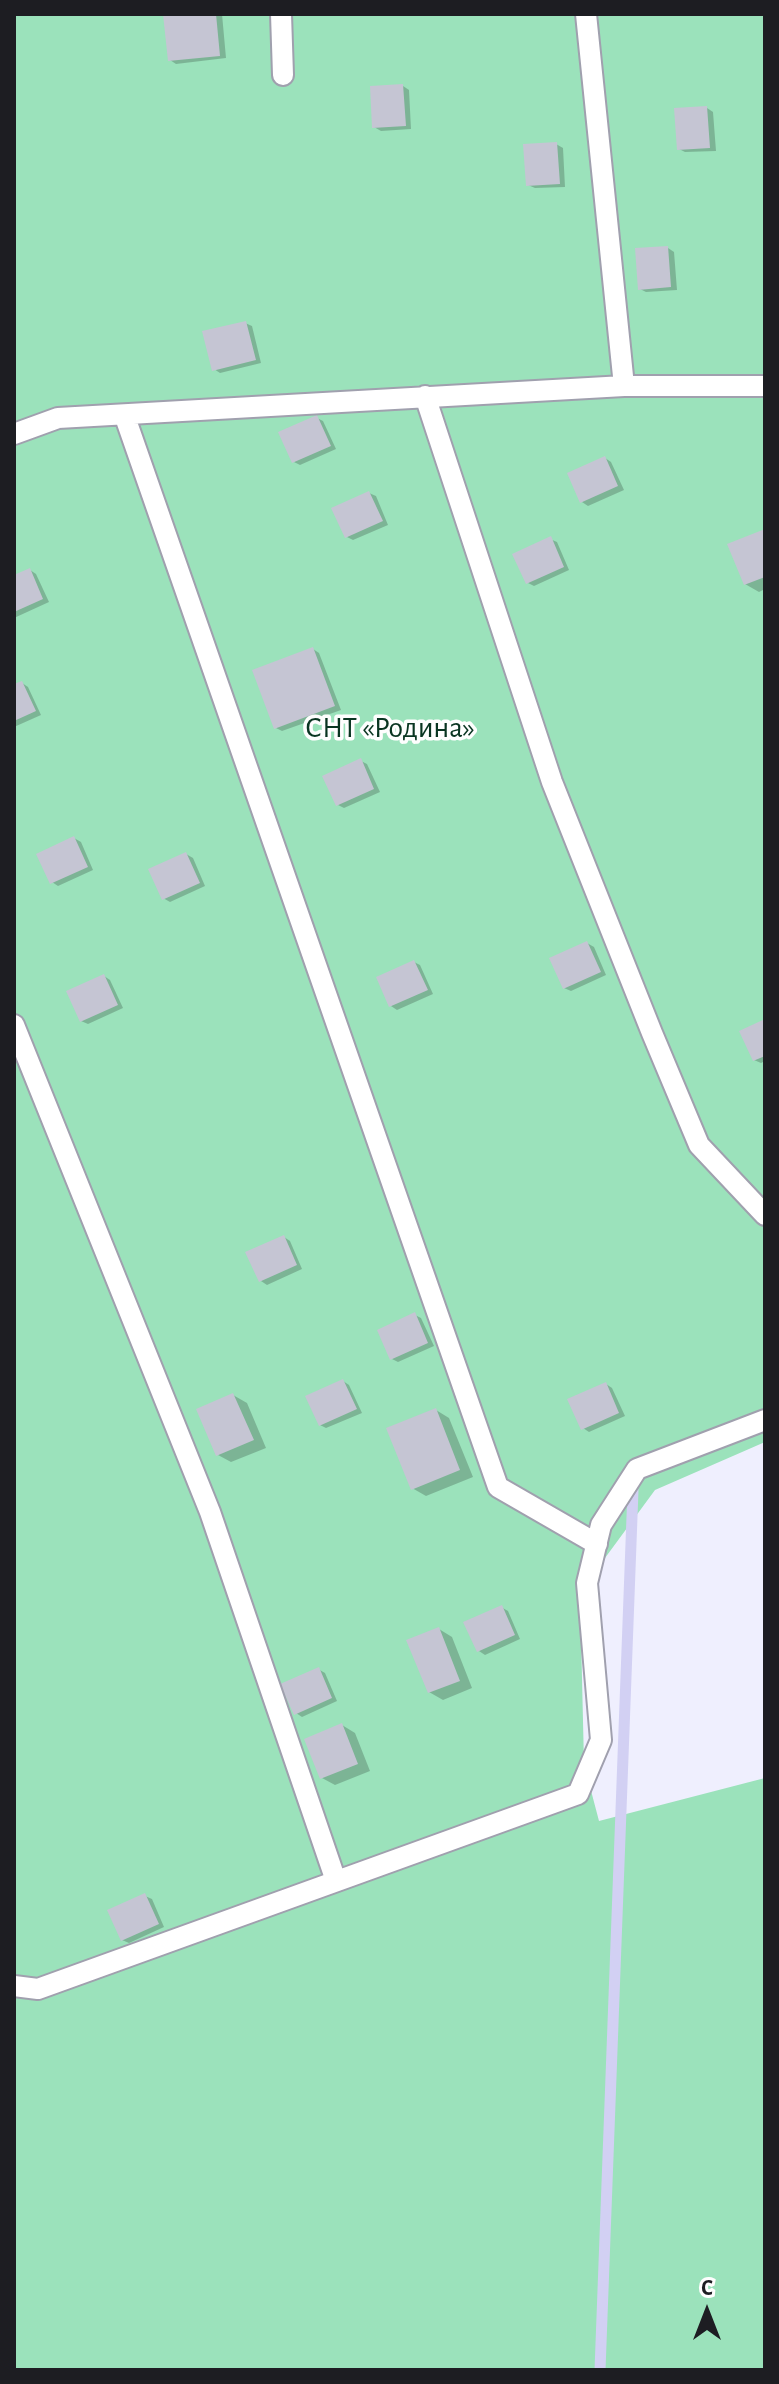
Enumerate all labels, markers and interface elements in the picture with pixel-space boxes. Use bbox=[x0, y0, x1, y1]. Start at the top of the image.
park label: СНТ «Родина» bbox=[305, 710, 475, 746]
north arrow bbox=[667, 2272, 747, 2352]
text: С bbox=[701, 2277, 713, 2299]

